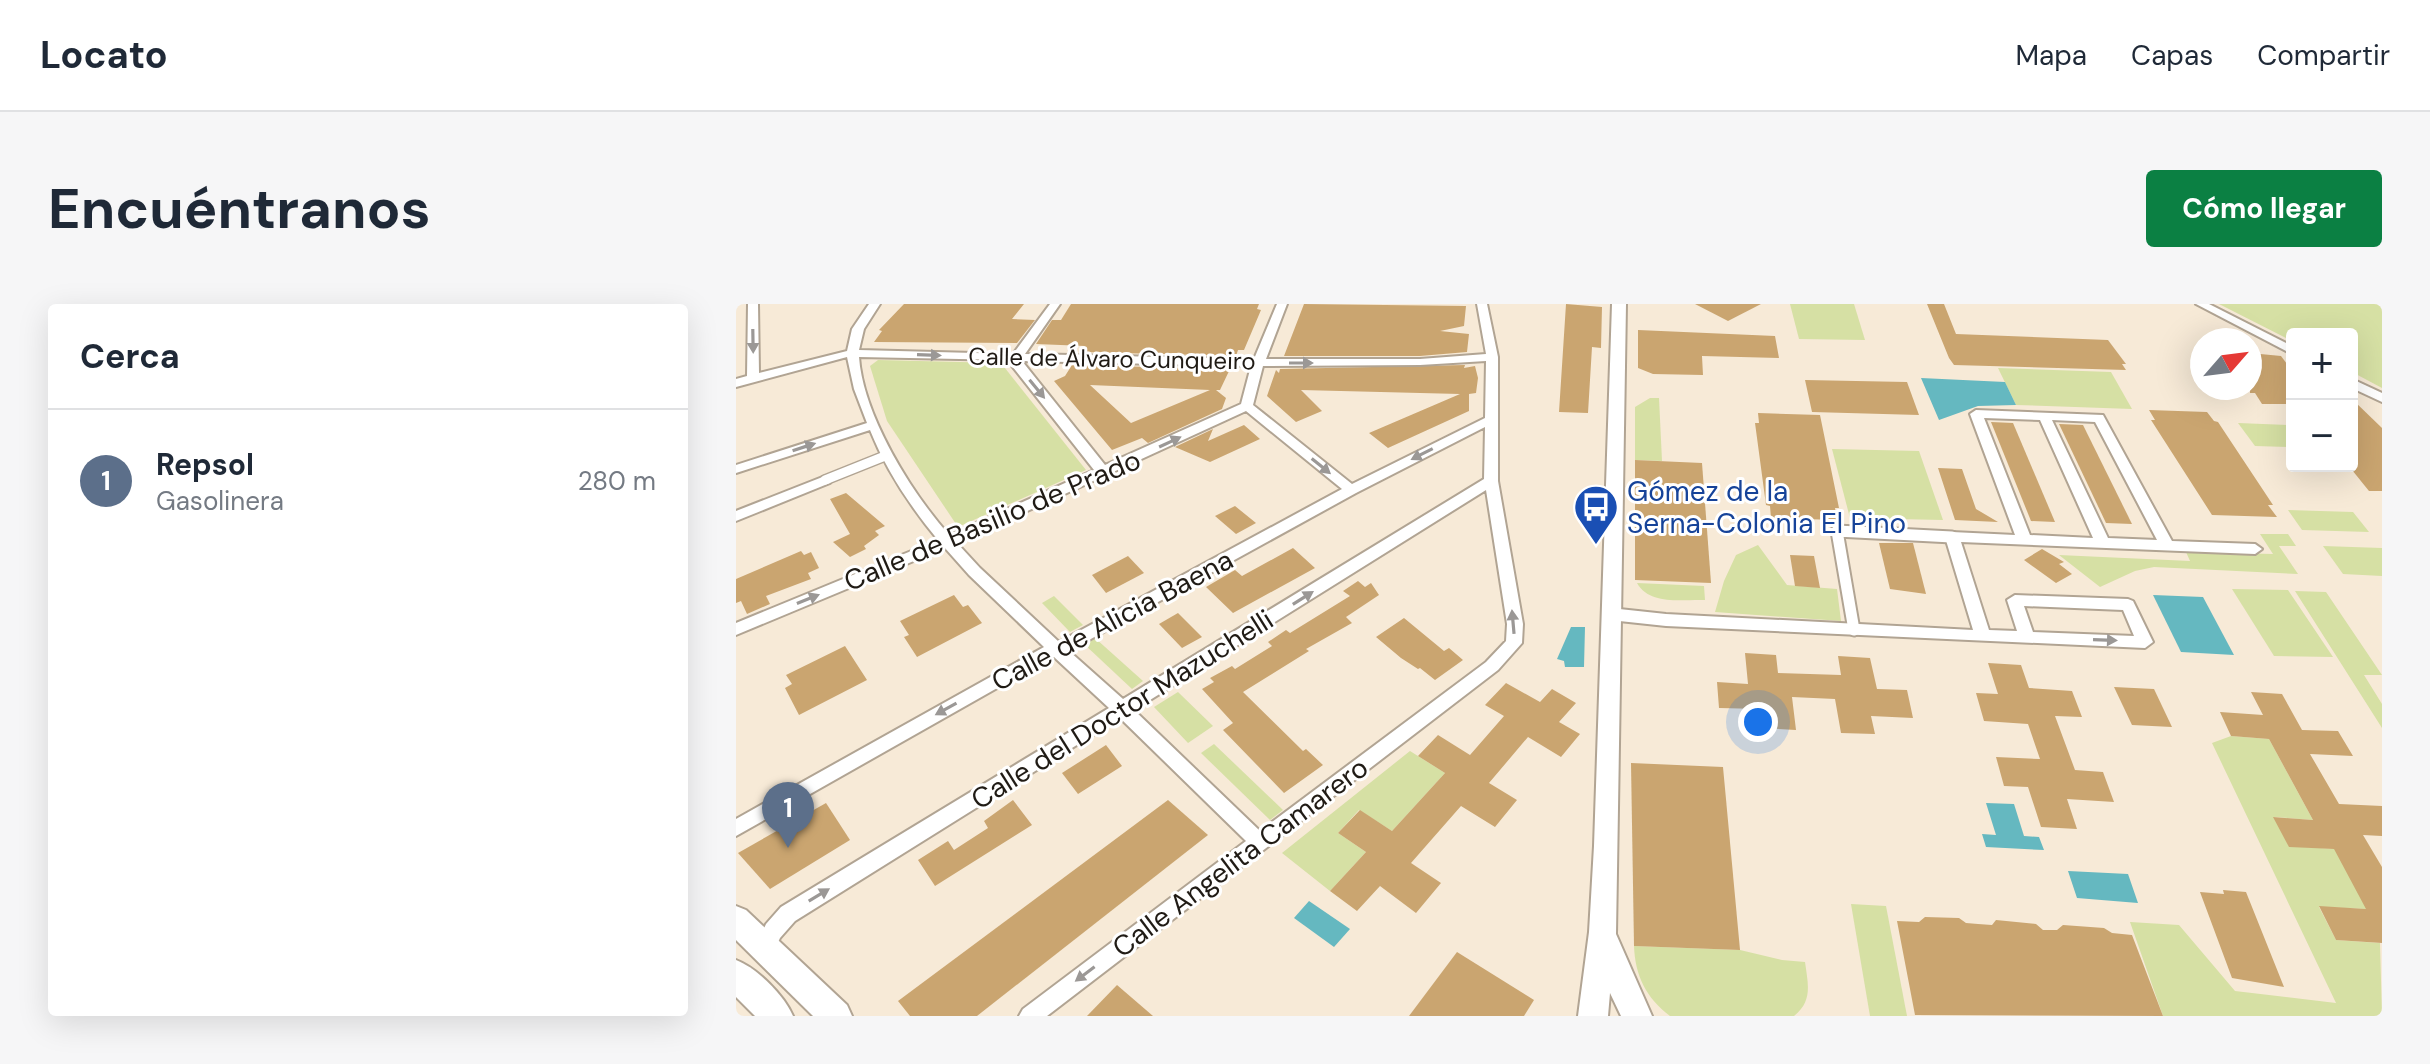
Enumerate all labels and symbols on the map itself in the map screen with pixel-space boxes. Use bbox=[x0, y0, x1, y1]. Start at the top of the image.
north arrow bbox=[2190, 328, 2262, 400]
one-way arrow bbox=[747, 329, 759, 354]
street label: Calle de Álvaro Cunqueiro bbox=[968, 340, 1256, 377]
one-way arrow bbox=[917, 348, 942, 361]
one-way arrow bbox=[1289, 356, 1314, 369]
one-way arrow bbox=[1028, 379, 1045, 400]
one-way arrow bbox=[1159, 435, 1182, 449]
one-way arrow bbox=[792, 440, 816, 453]
street label: Calle de Basilio de Prado bbox=[838, 441, 1146, 600]
one-way arrow bbox=[1411, 448, 1434, 461]
one-way arrow bbox=[1311, 457, 1331, 474]
place label: Gómez de la Serna-Colonia El Pino bbox=[1627, 473, 1906, 542]
bus stop icon: Gómez de la Serna-Colonia El Pino bbox=[1572, 483, 1620, 546]
street label: Calle de Alicia Baena bbox=[985, 541, 1239, 700]
one-way arrow bbox=[1292, 591, 1314, 605]
one-way arrow bbox=[796, 592, 820, 605]
street label: Calle del Doctor Mazuchelli bbox=[964, 601, 1280, 818]
one-way arrow bbox=[1506, 609, 1519, 634]
one-way arrow bbox=[2093, 634, 2118, 647]
one-way arrow bbox=[935, 702, 958, 716]
your location bbox=[1738, 702, 1778, 742]
street label: Calle Angelita Camarero bbox=[1105, 749, 1376, 966]
pin: 1 bbox=[762, 782, 814, 848]
one-way arrow bbox=[808, 887, 829, 902]
one-way arrow bbox=[1074, 966, 1096, 982]

